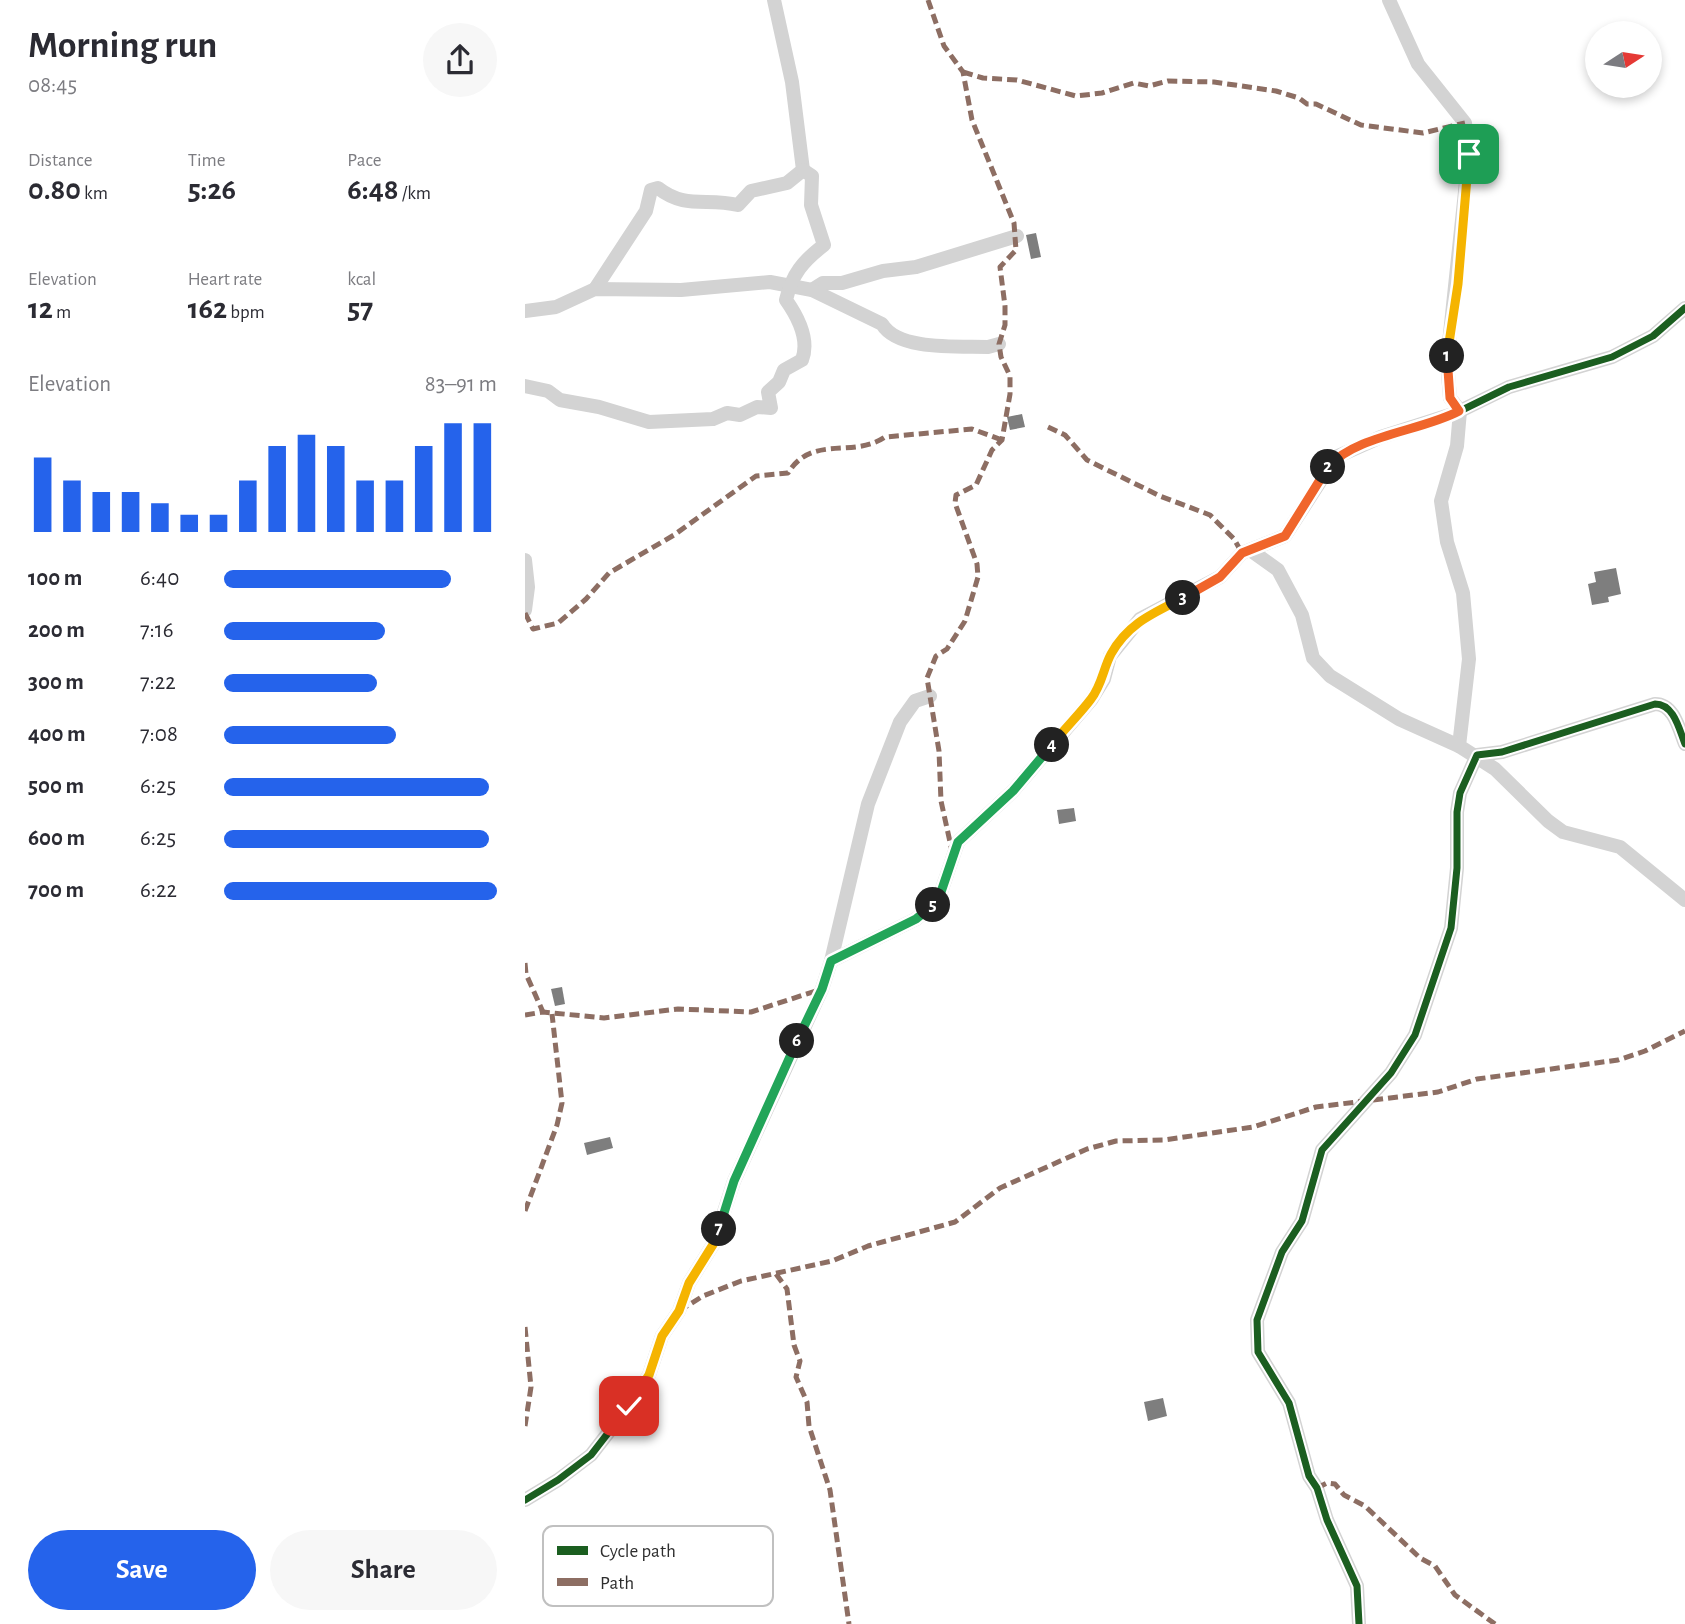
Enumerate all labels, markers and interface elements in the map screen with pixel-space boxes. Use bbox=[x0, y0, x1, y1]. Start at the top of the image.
north arrow bbox=[1585, 21, 1663, 98]
map controls bbox=[1585, 21, 1662, 98]
button: share bbox=[423, 23, 497, 97]
text: Morning run bbox=[28, 27, 217, 65]
text: 08:45 bbox=[28, 74, 77, 97]
pin bbox=[1439, 124, 1499, 184]
icon: arrive bbox=[1450, 135, 1488, 173]
text: Distance bbox=[28, 151, 92, 170]
text: Time bbox=[188, 151, 226, 170]
text: Pace bbox=[347, 151, 382, 170]
text: 0.80 bbox=[28, 175, 81, 205]
text: 5:26 bbox=[188, 175, 236, 205]
text: 6:48 bbox=[347, 175, 399, 205]
text: km bbox=[81, 184, 108, 203]
text: /km bbox=[399, 184, 431, 203]
text: Elevation bbox=[28, 270, 97, 289]
text: Heart rate bbox=[188, 270, 262, 289]
text: kcal bbox=[347, 270, 376, 289]
text: 12 bbox=[28, 294, 53, 324]
text: 162 bbox=[188, 294, 227, 324]
text: 57 bbox=[347, 294, 373, 324]
text: m bbox=[53, 303, 71, 322]
text: bpm bbox=[227, 303, 265, 322]
pin: 1 bbox=[1429, 338, 1465, 374]
text: 1 bbox=[1443, 346, 1450, 365]
text: Elevation bbox=[28, 373, 111, 396]
text: 83–91 m bbox=[425, 373, 497, 396]
pin: 2 bbox=[1311, 449, 1345, 484]
text: 2 bbox=[1323, 457, 1332, 476]
text: 100 m bbox=[28, 567, 82, 590]
text: 6:40 bbox=[140, 567, 179, 590]
pin: 3 bbox=[1165, 580, 1201, 616]
text: 3 bbox=[1178, 588, 1187, 607]
text: 200 m bbox=[28, 619, 85, 642]
text: 7:16 bbox=[140, 619, 174, 642]
text: 300 m bbox=[28, 671, 84, 694]
text: 7:22 bbox=[140, 671, 176, 694]
text: 400 m bbox=[28, 723, 86, 746]
text: 7:08 bbox=[140, 723, 178, 746]
pin: 4 bbox=[1035, 728, 1069, 762]
text: 4 bbox=[1047, 735, 1056, 754]
text: 500 m bbox=[28, 775, 84, 798]
text: 6:25 bbox=[140, 775, 176, 798]
text: 600 m bbox=[28, 827, 85, 850]
text: 6:25 bbox=[140, 827, 176, 850]
text: 700 m bbox=[28, 879, 84, 902]
text: 6:22 bbox=[140, 879, 177, 902]
pin: 5 bbox=[915, 888, 951, 922]
text: 5 bbox=[928, 895, 937, 914]
pin: 6 bbox=[779, 1024, 815, 1058]
text: 6 bbox=[792, 1031, 801, 1050]
pin: 7 bbox=[701, 1212, 737, 1246]
text: 7 bbox=[714, 1219, 723, 1238]
pin bbox=[599, 1376, 659, 1436]
icon: check bbox=[610, 1387, 648, 1425]
legend bbox=[543, 1526, 773, 1606]
button: Save bbox=[28, 1530, 256, 1610]
button: Share bbox=[270, 1530, 497, 1610]
text: Cycle path bbox=[600, 1542, 676, 1561]
text: Path bbox=[600, 1574, 634, 1593]

